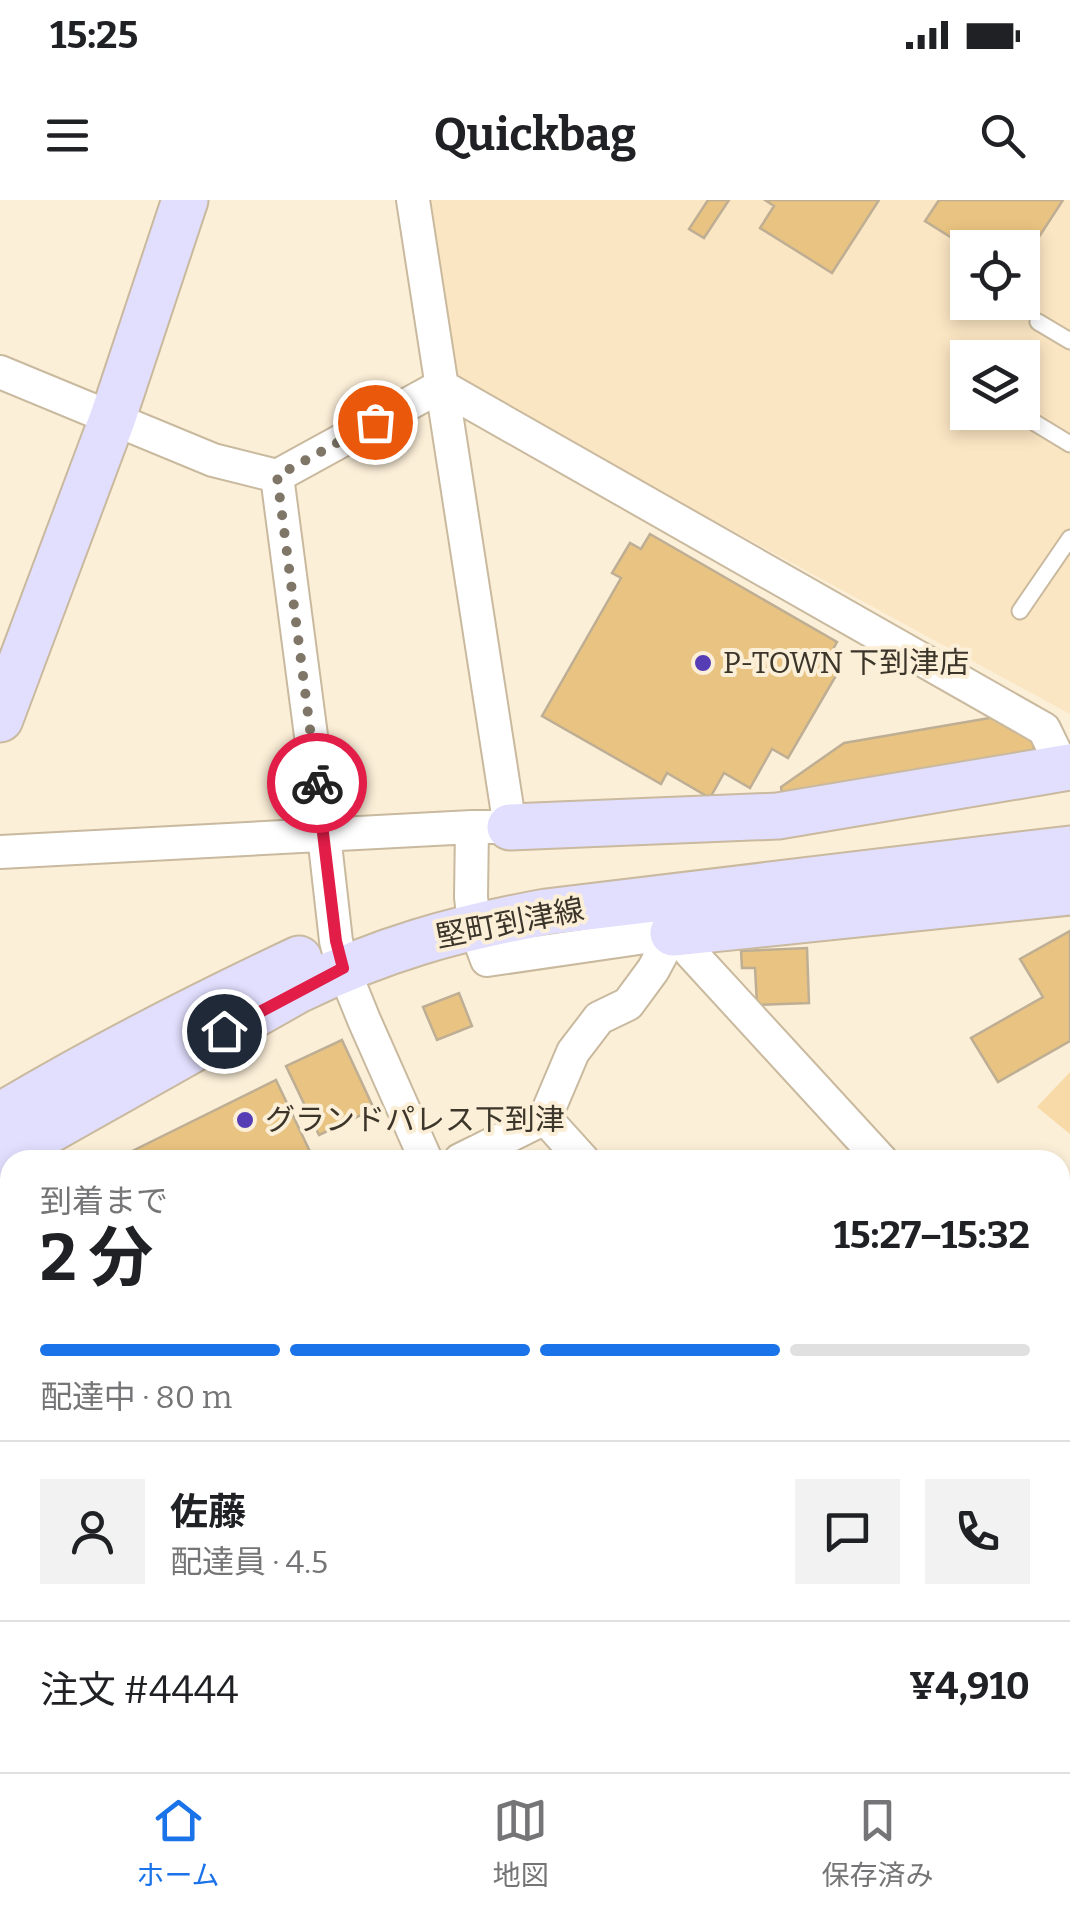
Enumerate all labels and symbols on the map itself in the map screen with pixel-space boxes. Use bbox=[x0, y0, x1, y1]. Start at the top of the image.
pin bbox=[333, 380, 418, 465]
place label: P-TOWN 下到津店 bbox=[723, 645, 969, 681]
marker: P-TOWN 下到津店 bbox=[692, 652, 714, 674]
courier bbox=[267, 733, 367, 833]
street label: 堅町到津線 bbox=[433, 891, 587, 955]
pin bbox=[182, 989, 267, 1074]
place label: グランドパレス下到津 bbox=[265, 1102, 565, 1138]
marker: グランドパレス下到津 bbox=[234, 1109, 256, 1131]

